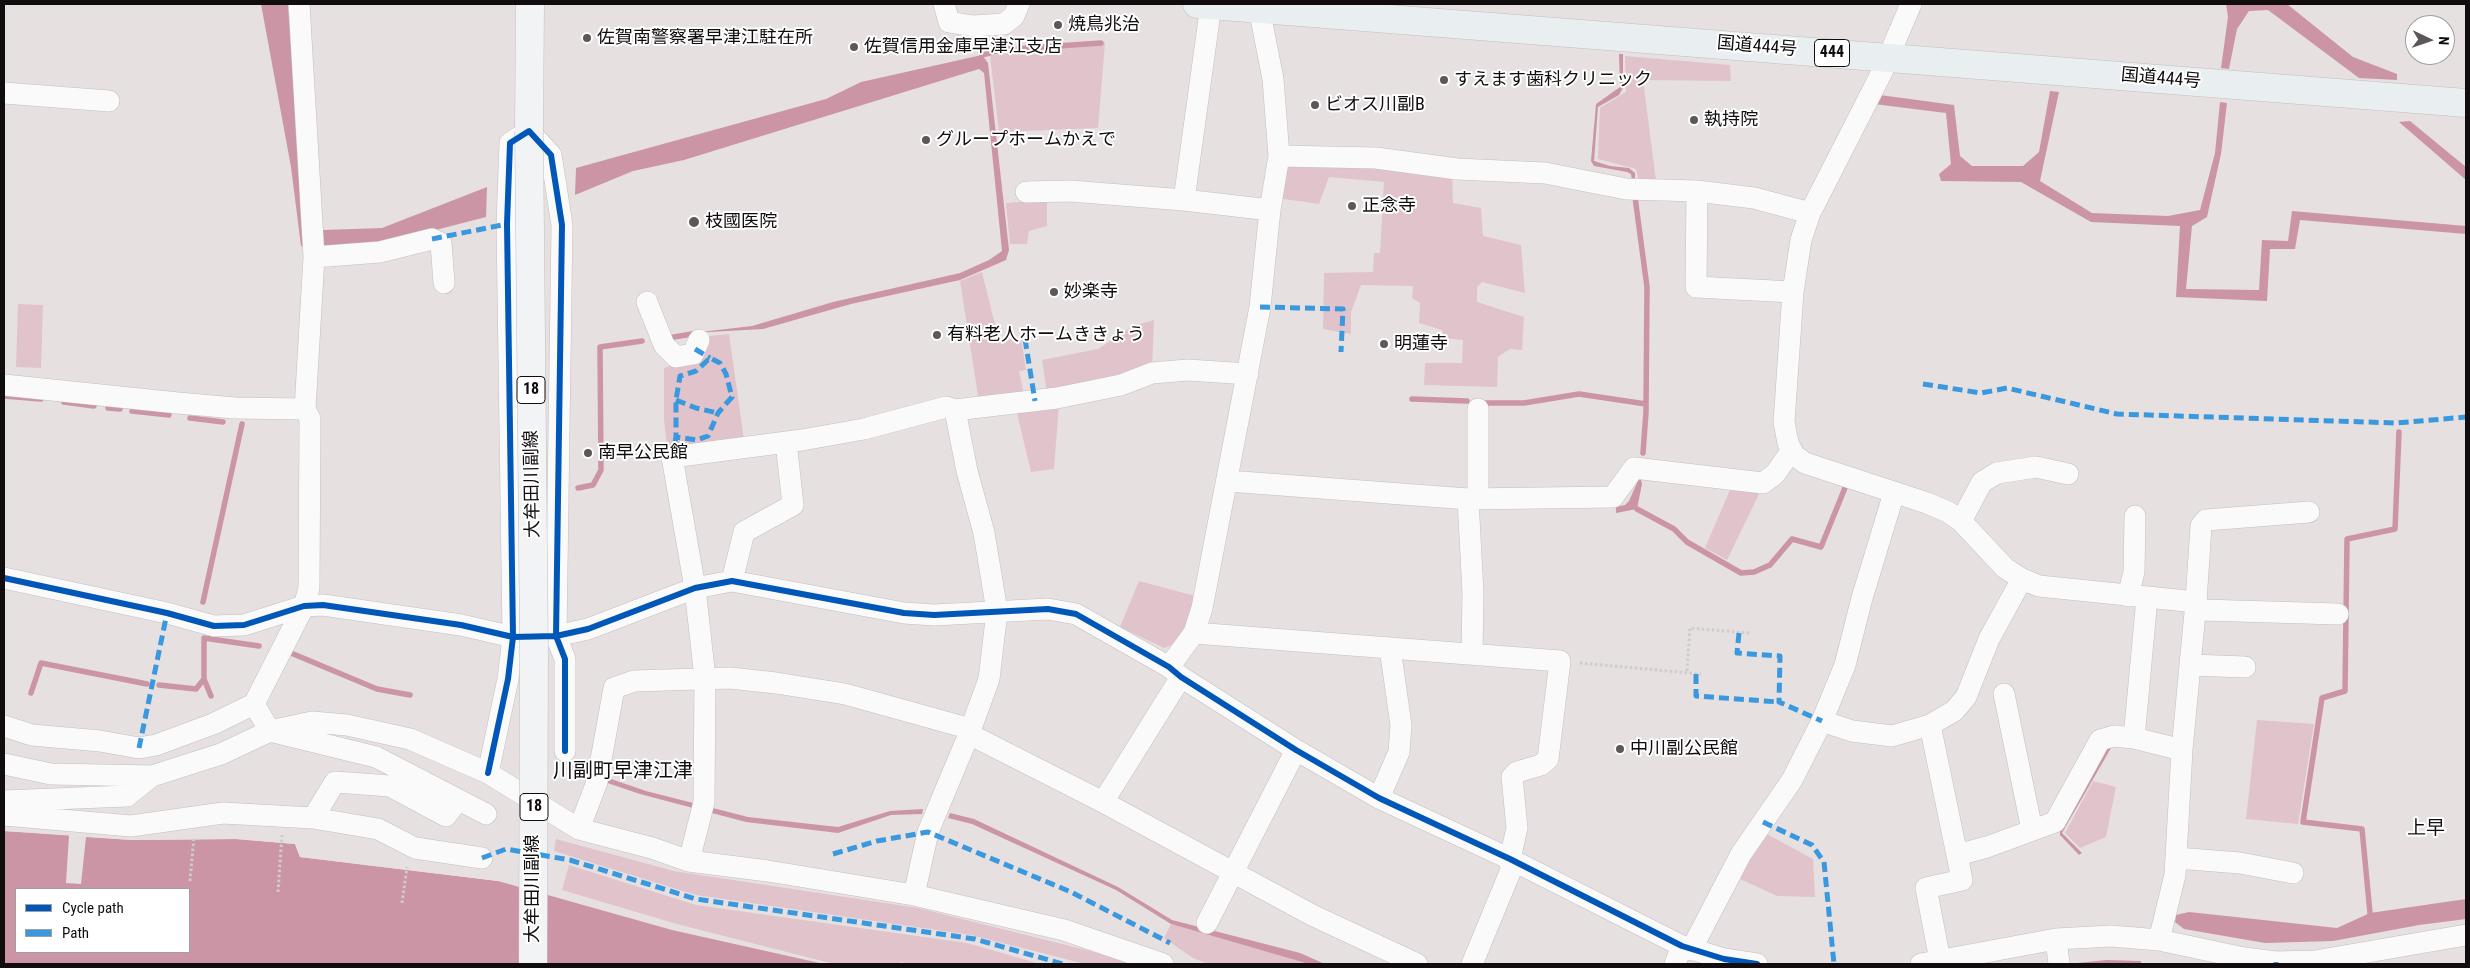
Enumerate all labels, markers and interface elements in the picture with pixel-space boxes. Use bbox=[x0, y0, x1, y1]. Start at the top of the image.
place label: 焼鳥兆治 bbox=[1068, 14, 1140, 36]
north arrow bbox=[2405, 15, 2455, 65]
marker: 焼鳥兆治 bbox=[1052, 19, 1064, 31]
place label: 佐賀南警察署早津江駐在所 bbox=[597, 27, 813, 49]
marker: 佐賀南警察署早津江駐在所 bbox=[581, 32, 593, 44]
street label: 国道444号 bbox=[1716, 33, 1798, 61]
place label: 佐賀信用金庫早津江支店 bbox=[864, 36, 1062, 58]
text: N bbox=[2436, 36, 2452, 45]
road number: 444 bbox=[1814, 40, 1850, 66]
marker: 佐賀信用金庫早津江支店 bbox=[848, 41, 860, 53]
street label: 国道444号 bbox=[2120, 65, 2202, 93]
place label: すえます歯科クリニック bbox=[1454, 69, 1652, 91]
marker: すえます歯科クリニック bbox=[1438, 74, 1450, 86]
place label: ビオス川副B bbox=[1325, 94, 1425, 116]
marker: ビオス川副B bbox=[1309, 99, 1321, 111]
place label: 執持院 bbox=[1704, 109, 1758, 131]
marker: 執持院 bbox=[1688, 114, 1700, 126]
place label: グループホームかえで bbox=[936, 129, 1116, 151]
marker: グループホームかえで bbox=[920, 134, 932, 146]
place label: 正念寺 bbox=[1362, 195, 1416, 217]
marker: 正念寺 bbox=[1346, 200, 1358, 212]
place label: 枝國医院 bbox=[705, 211, 777, 233]
marker: 枝國医院 bbox=[687, 215, 701, 229]
place label: 妙楽寺 bbox=[1064, 281, 1118, 303]
marker: 妙楽寺 bbox=[1048, 286, 1060, 298]
place label: 有料老人ホームききょう bbox=[947, 324, 1145, 346]
marker: 有料老人ホームききょう bbox=[931, 329, 943, 341]
place label: 明蓮寺 bbox=[1394, 333, 1448, 355]
marker: 明蓮寺 bbox=[1378, 338, 1390, 350]
road number: 18 bbox=[517, 376, 545, 404]
street label: 大牟田川副線 bbox=[521, 430, 545, 538]
place label: 南早公民館 bbox=[598, 442, 688, 464]
marker: 南早公民館 bbox=[582, 447, 594, 459]
place label: 中川副公民館 bbox=[1630, 738, 1738, 760]
marker: 中川副公民館 bbox=[1614, 743, 1626, 755]
district label: 川副町早津江津 bbox=[553, 760, 693, 784]
road number: 18 bbox=[520, 794, 548, 820]
district label: 上早 bbox=[2407, 818, 2445, 840]
street label: 大牟田川副線 bbox=[522, 835, 544, 943]
legend bbox=[15, 888, 190, 953]
text: Cycle path bbox=[62, 899, 124, 917]
text: Path bbox=[62, 924, 89, 942]

